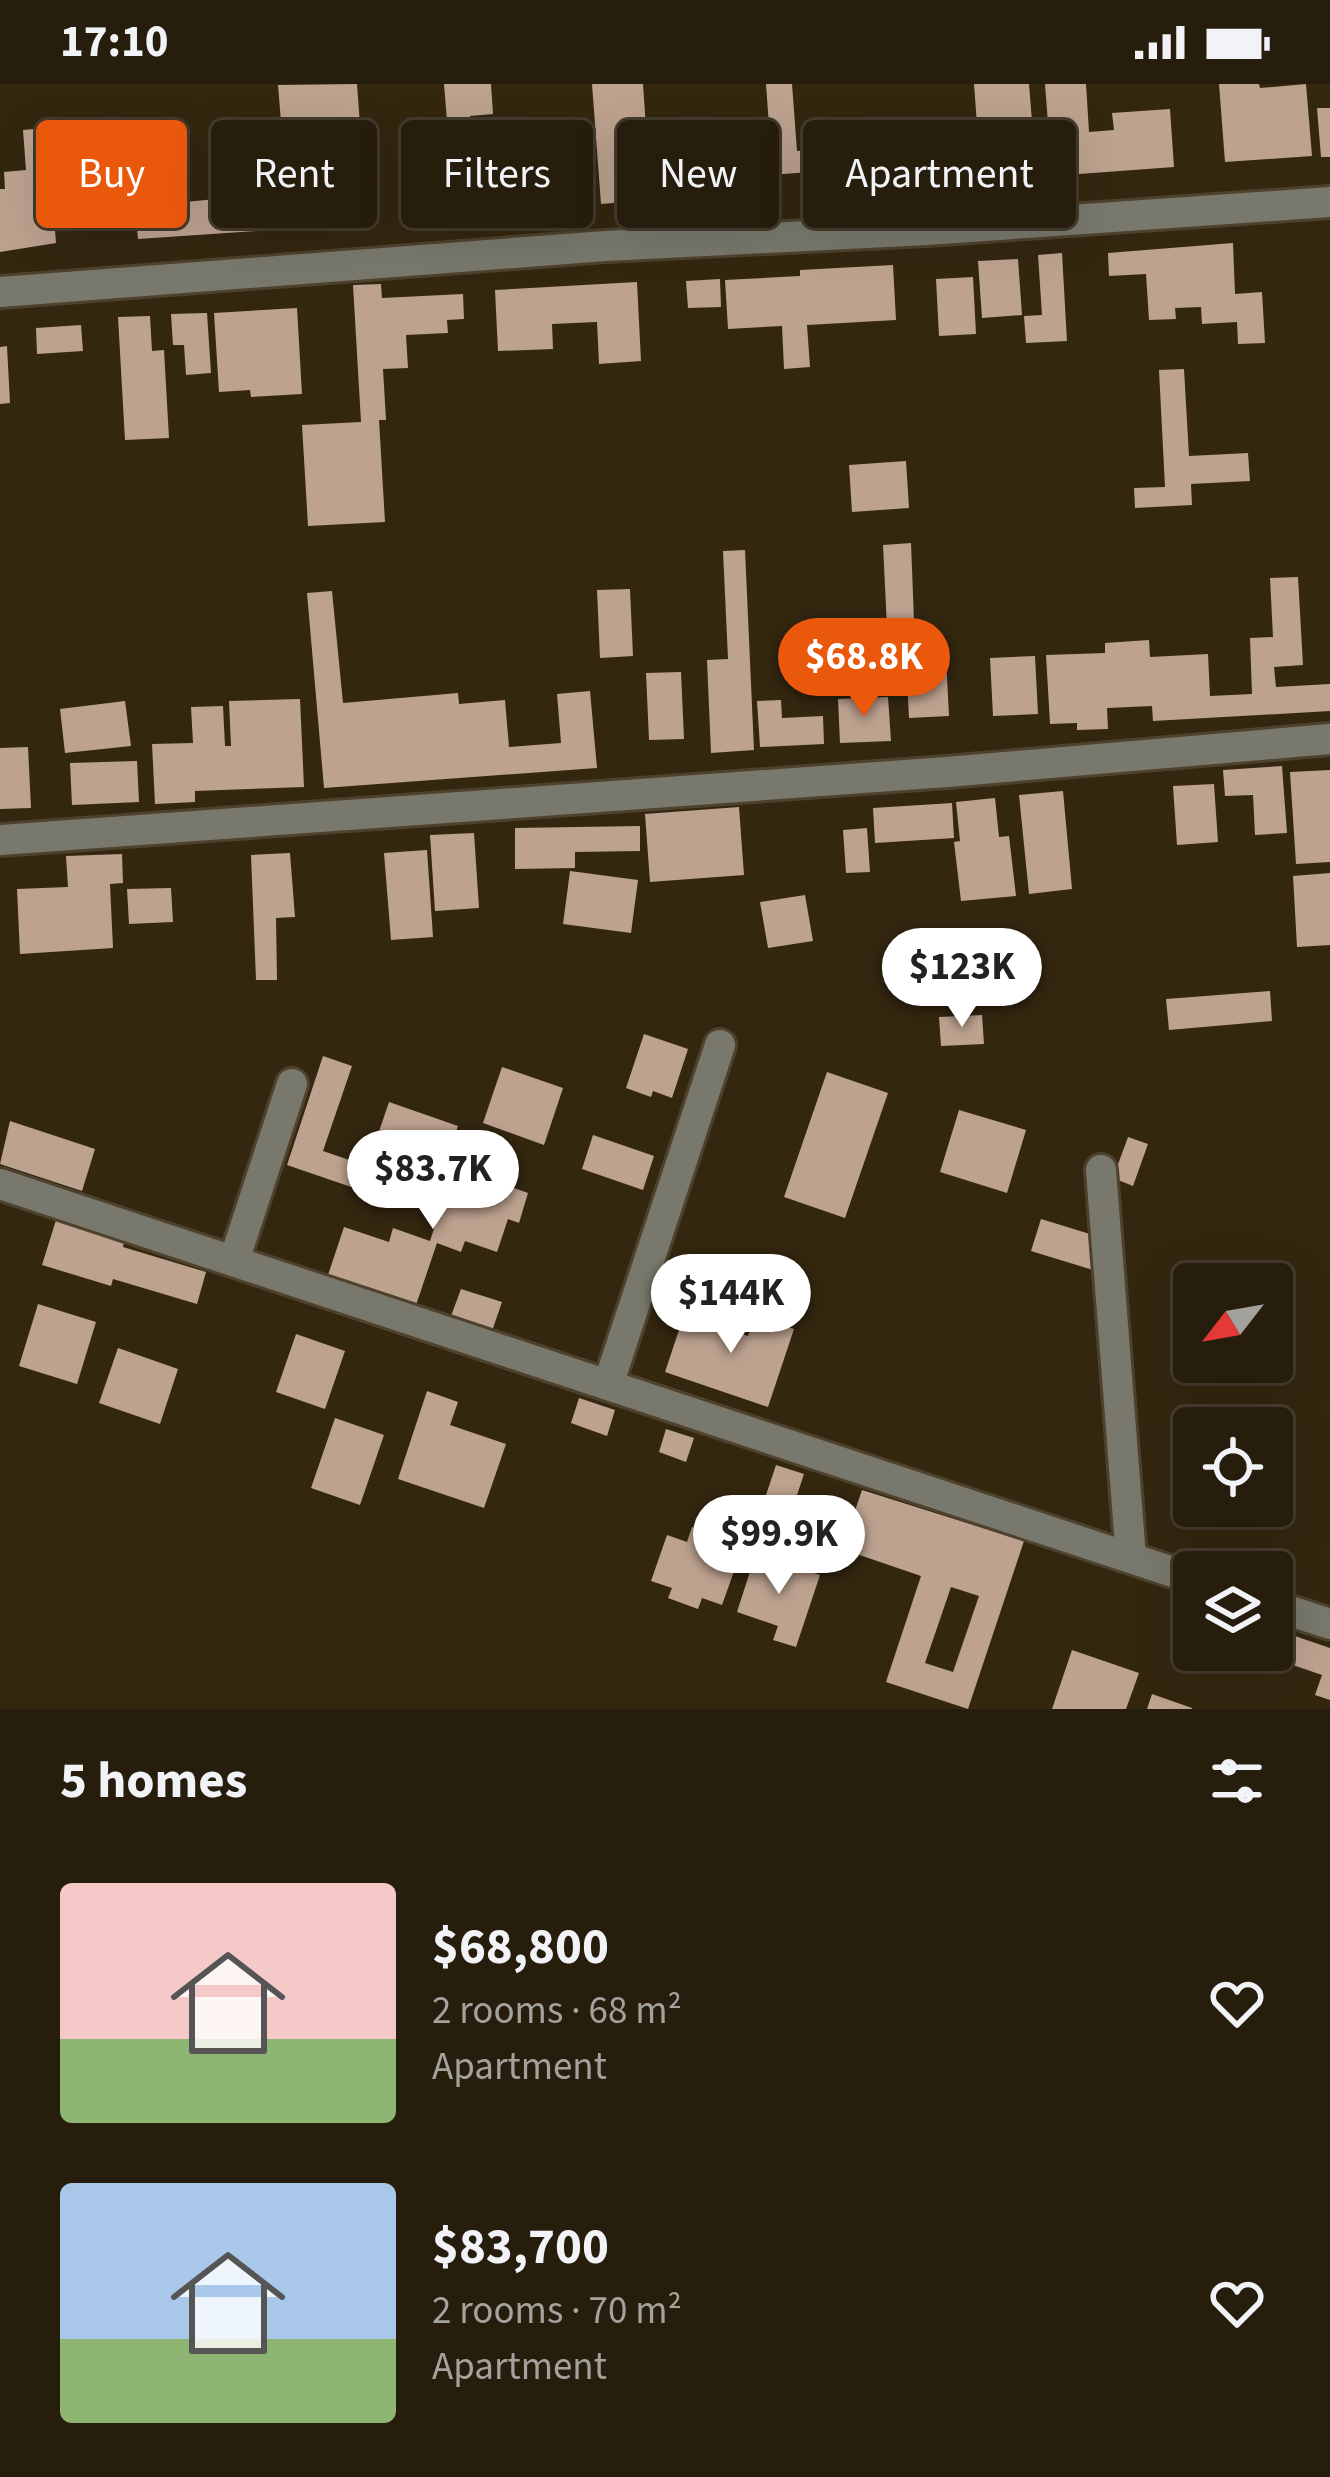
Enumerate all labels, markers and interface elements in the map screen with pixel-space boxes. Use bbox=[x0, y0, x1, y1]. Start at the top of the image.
text: 17:10 bbox=[60, 10, 169, 74]
chip: Buy bbox=[36, 120, 187, 228]
chip: Rent bbox=[211, 120, 377, 228]
chip: Filters bbox=[401, 120, 593, 228]
chip: New bbox=[617, 120, 779, 228]
chip: Apartment bbox=[803, 120, 1076, 228]
pin: $68.8K bbox=[766, 618, 962, 720]
text: $68.8K bbox=[805, 629, 923, 685]
pin: $123K bbox=[878, 928, 1046, 1030]
text: $123K bbox=[909, 939, 1015, 995]
pin: $83.7K bbox=[335, 1130, 531, 1232]
text: $83.7K bbox=[374, 1141, 492, 1197]
pin: $144K bbox=[647, 1254, 815, 1356]
north arrow bbox=[1173, 1263, 1293, 1383]
map controls bbox=[1173, 1263, 1293, 1671]
text: $144K bbox=[678, 1265, 784, 1321]
button: locate bbox=[1173, 1407, 1293, 1527]
pin: $99.9K bbox=[681, 1495, 877, 1597]
text: $99.9K bbox=[720, 1506, 838, 1562]
button: layers bbox=[1173, 1551, 1293, 1671]
text: 5 homes bbox=[60, 1745, 247, 1817]
icon: filters bbox=[1204, 1748, 1270, 1814]
text: $68,800 bbox=[432, 1911, 609, 1983]
icon: home bbox=[156, 1931, 300, 2075]
icon: heart bbox=[1204, 1970, 1270, 2036]
text: 2 rooms · 68 m² bbox=[432, 1983, 682, 2039]
text: Apartment bbox=[432, 2039, 607, 2095]
text: $83,700 bbox=[432, 2211, 609, 2283]
icon: home bbox=[156, 2231, 300, 2375]
icon: heart bbox=[1204, 2270, 1270, 2336]
text: 2 rooms · 70 m² bbox=[432, 2283, 682, 2339]
text: Apartment bbox=[432, 2339, 607, 2395]

